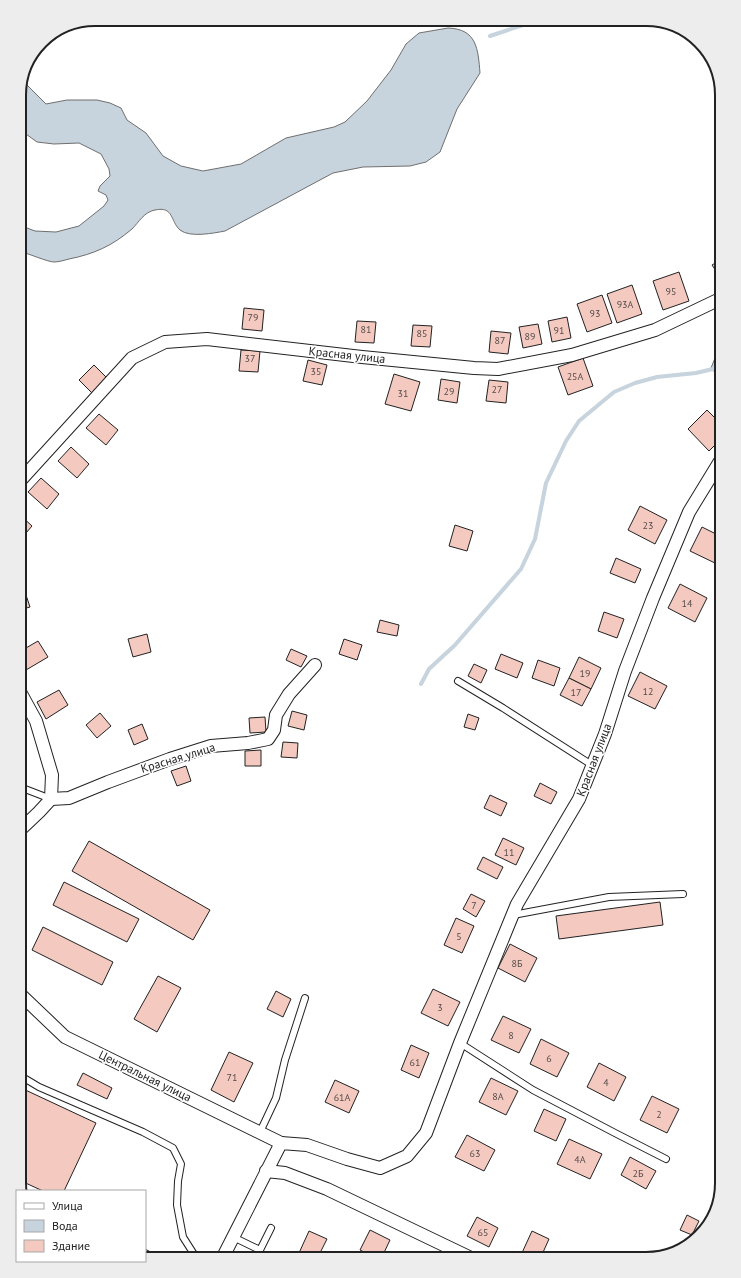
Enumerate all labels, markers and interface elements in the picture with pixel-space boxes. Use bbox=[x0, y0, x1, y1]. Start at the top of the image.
house number: 95 bbox=[666, 285, 676, 298]
house number: 93А bbox=[617, 298, 634, 311]
house number: 93 bbox=[590, 307, 600, 320]
house number: 79 bbox=[248, 311, 258, 324]
house number: 81 bbox=[361, 323, 371, 336]
house number: 91 bbox=[554, 324, 564, 337]
house number: 85 bbox=[417, 327, 427, 340]
house number: 89 bbox=[525, 330, 535, 343]
house number: 87 bbox=[495, 334, 505, 347]
street label: Красная улица bbox=[308, 343, 386, 366]
house number: 37 bbox=[245, 352, 255, 365]
house number: 35 bbox=[311, 365, 321, 378]
house number: 25А bbox=[567, 370, 584, 383]
house number: 27 bbox=[492, 383, 502, 396]
house number: 29 bbox=[444, 385, 454, 398]
house number: 31 bbox=[398, 387, 408, 400]
house number: 23 bbox=[643, 519, 653, 532]
house number: 14 bbox=[682, 597, 693, 610]
house number: 19 bbox=[580, 667, 590, 680]
house number: 12 bbox=[643, 685, 653, 698]
house number: 17 bbox=[571, 686, 581, 699]
street label: Красная улица bbox=[573, 721, 614, 798]
street label: Красная улица bbox=[139, 739, 217, 776]
house number: 11 bbox=[504, 846, 514, 859]
house number: 7 bbox=[471, 899, 477, 912]
house number: 5 bbox=[456, 930, 462, 943]
house number: 8Б bbox=[512, 957, 523, 970]
house number: 3 bbox=[437, 1001, 443, 1014]
house number: 8 bbox=[508, 1029, 514, 1042]
street label: Центральная улица bbox=[96, 1047, 194, 1105]
house number: 6 bbox=[546, 1052, 552, 1065]
house number: 61 bbox=[410, 1056, 420, 1069]
house number: 71 bbox=[227, 1071, 237, 1084]
house number: 4 bbox=[603, 1076, 609, 1089]
house number: 8А bbox=[492, 1090, 504, 1103]
house number: 61А bbox=[334, 1091, 351, 1104]
house number: 2 bbox=[656, 1108, 662, 1121]
house number: 63 bbox=[470, 1147, 480, 1160]
house number: 4А bbox=[574, 1153, 586, 1166]
house number: 2Б bbox=[633, 1167, 644, 1180]
legend bbox=[16, 1190, 146, 1262]
text: Улица bbox=[52, 1198, 83, 1213]
text: Вода bbox=[52, 1218, 78, 1233]
house number: 65 bbox=[478, 1226, 488, 1239]
text: Здание bbox=[52, 1238, 90, 1253]

